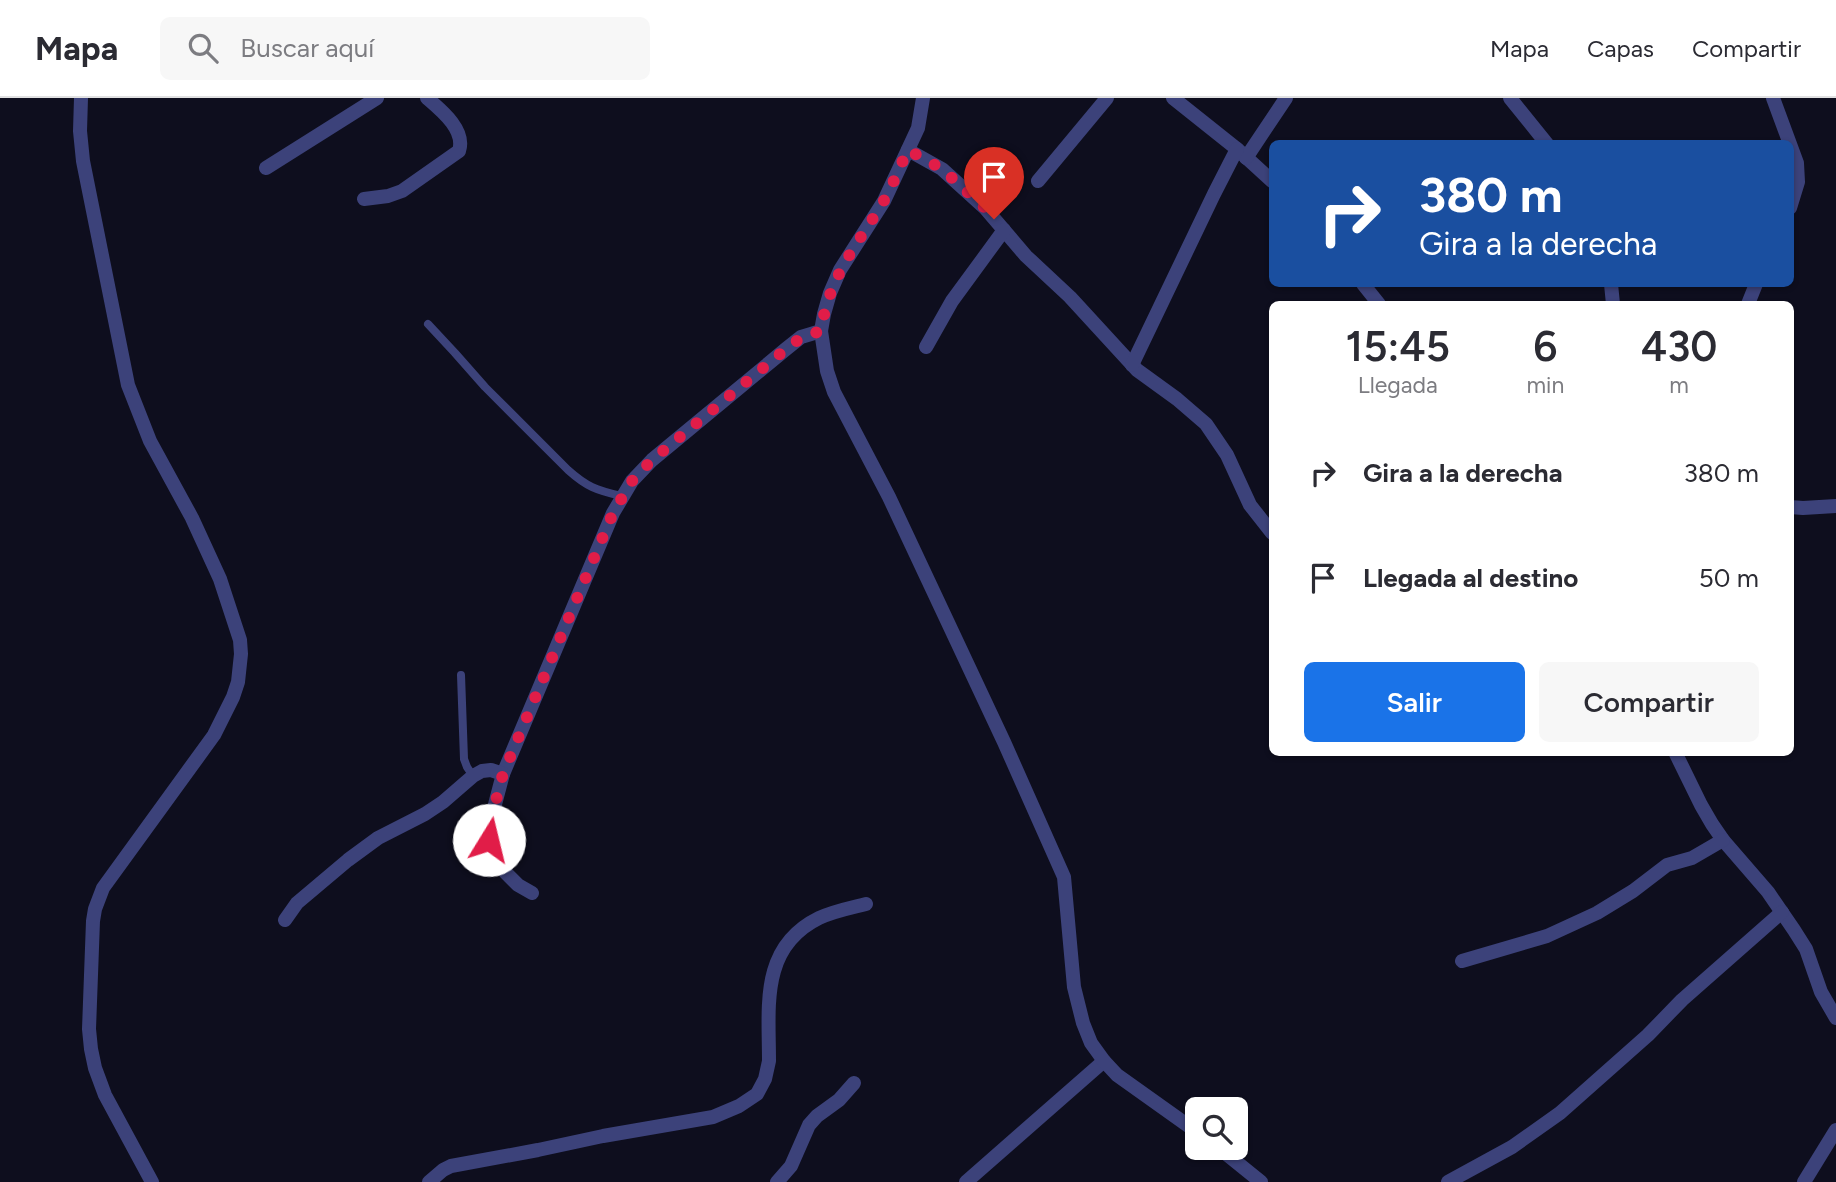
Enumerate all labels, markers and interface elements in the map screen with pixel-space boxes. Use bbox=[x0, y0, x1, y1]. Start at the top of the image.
search box bbox=[160, 17, 650, 80]
text: Mapa bbox=[35, 29, 118, 68]
icon: search bbox=[184, 29, 222, 67]
text: Buscar aquí bbox=[240, 32, 374, 64]
text: Mapa bbox=[1490, 34, 1549, 63]
text: Capas bbox=[1587, 34, 1654, 63]
text: Compartir bbox=[1692, 34, 1801, 63]
pin bbox=[964, 147, 1024, 219]
icon: arrive bbox=[975, 158, 1013, 196]
text: 380 m bbox=[1419, 165, 1562, 224]
icon: right bbox=[1304, 168, 1395, 259]
text: Gira a la derecha bbox=[1419, 225, 1657, 263]
text: 15:45 bbox=[1346, 321, 1450, 372]
text: 6 bbox=[1533, 321, 1557, 372]
text: 430 bbox=[1641, 321, 1717, 372]
text: Llegada bbox=[1358, 371, 1438, 399]
text: min bbox=[1527, 371, 1564, 399]
text: m bbox=[1669, 371, 1689, 399]
icon: right bbox=[1304, 454, 1342, 492]
text: Gira a la derecha bbox=[1363, 457, 1563, 489]
text: 380 m bbox=[1684, 457, 1759, 489]
icon: arrive bbox=[1304, 559, 1342, 597]
text: Llegada al destino bbox=[1363, 562, 1578, 594]
text: 50 m bbox=[1699, 562, 1759, 594]
button: Salir bbox=[1304, 662, 1525, 742]
button: Compartir bbox=[1539, 662, 1759, 742]
position arrow bbox=[452, 803, 526, 877]
map controls bbox=[1185, 1097, 1248, 1160]
button: search bbox=[1185, 1097, 1248, 1160]

